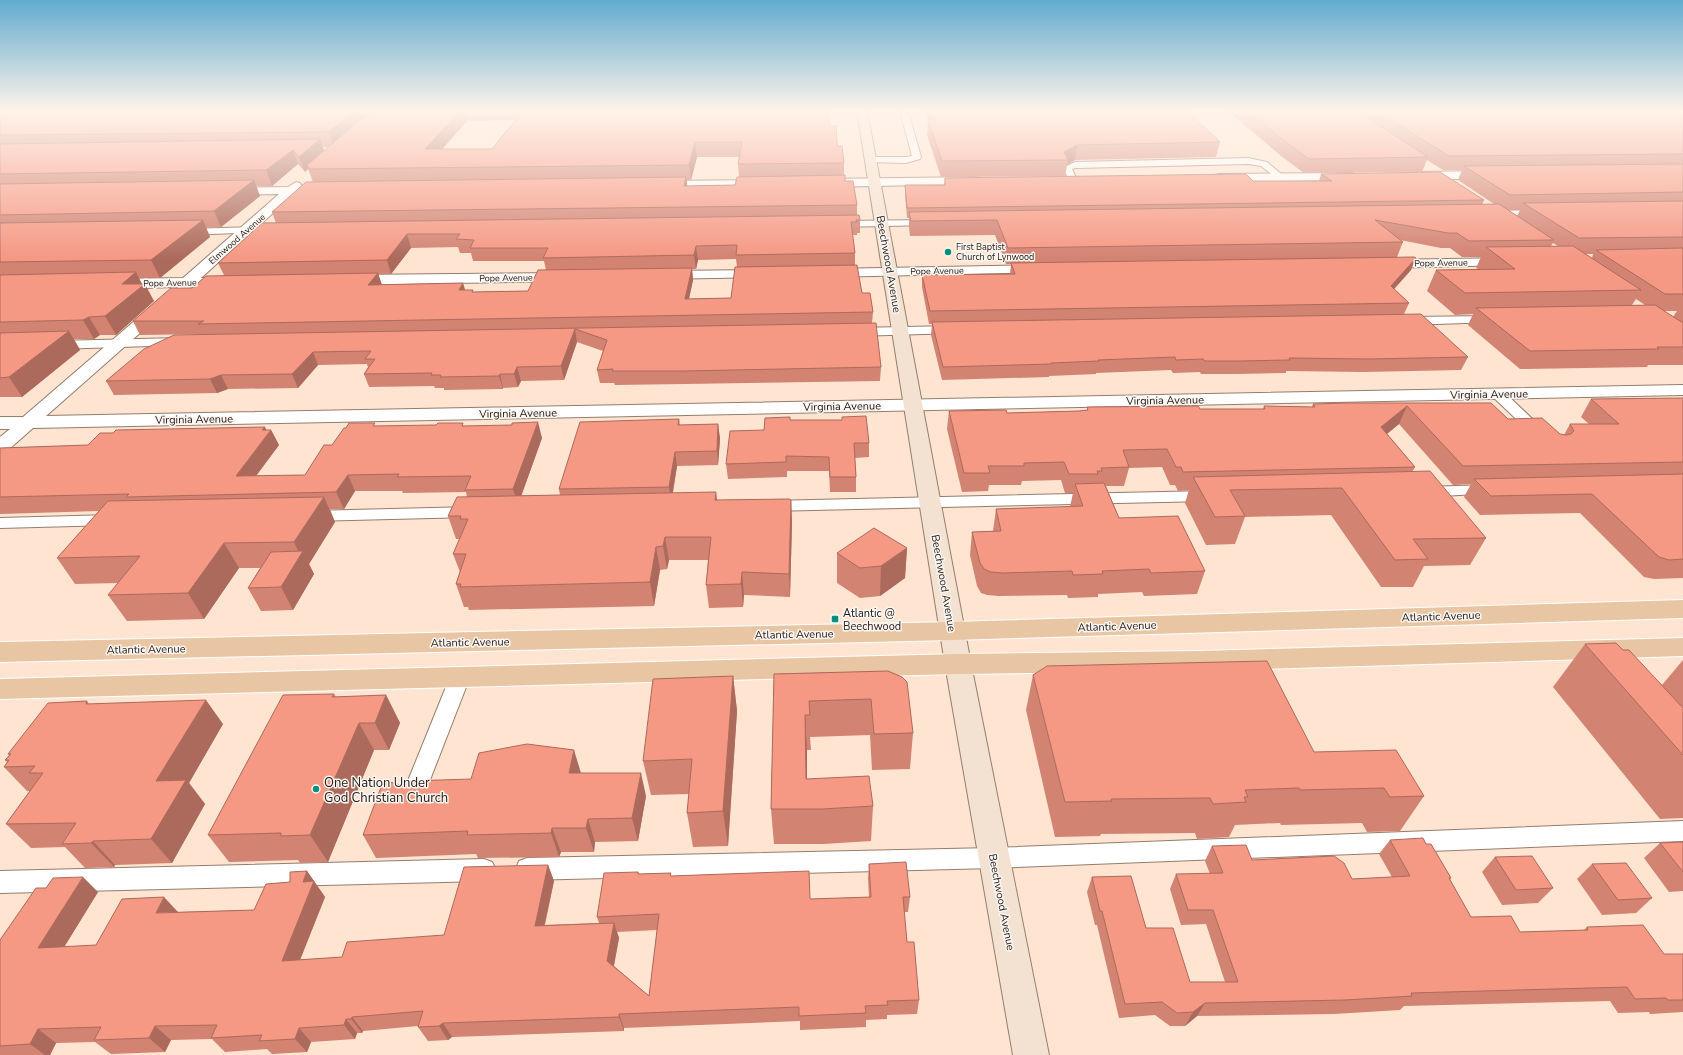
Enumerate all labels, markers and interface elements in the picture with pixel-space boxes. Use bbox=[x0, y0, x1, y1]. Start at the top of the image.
street label: Elmwood Avenue bbox=[206, 211, 268, 267]
street label: Beechwood Avenue bbox=[873, 214, 904, 314]
place label: First Baptist Church of Lynwood bbox=[956, 241, 1034, 263]
marker: First Baptist Church of Lynwood bbox=[943, 247, 953, 257]
street label: Pope Avenue bbox=[1414, 257, 1468, 269]
street label: Pope Avenue bbox=[910, 265, 964, 277]
street label: Pope Avenue bbox=[479, 272, 533, 284]
street label: Pope Avenue bbox=[143, 277, 197, 289]
street label: Virginia Avenue bbox=[1449, 386, 1528, 403]
street label: Virginia Avenue bbox=[1125, 392, 1204, 409]
street label: Virginia Avenue bbox=[802, 398, 881, 415]
street label: Virginia Avenue bbox=[478, 405, 557, 422]
street label: Virginia Avenue bbox=[154, 411, 233, 428]
street label: Beechwood Avenue bbox=[928, 533, 959, 633]
place label: Atlantic @ Beechwood bbox=[843, 606, 901, 634]
street label: Atlantic Avenue bbox=[1401, 608, 1481, 625]
marker: Atlantic @ Beechwood bbox=[830, 614, 840, 624]
street label: Atlantic Avenue bbox=[1077, 618, 1157, 635]
street label: Atlantic Avenue bbox=[754, 626, 834, 643]
street label: Atlantic Avenue bbox=[430, 634, 510, 651]
street label: Atlantic Avenue bbox=[106, 641, 186, 658]
place label: One Nation Under God Christian Church bbox=[324, 774, 448, 807]
marker: One Nation Under God Christian Church bbox=[311, 784, 321, 794]
street label: Beechwood Avenue bbox=[985, 852, 1018, 952]

